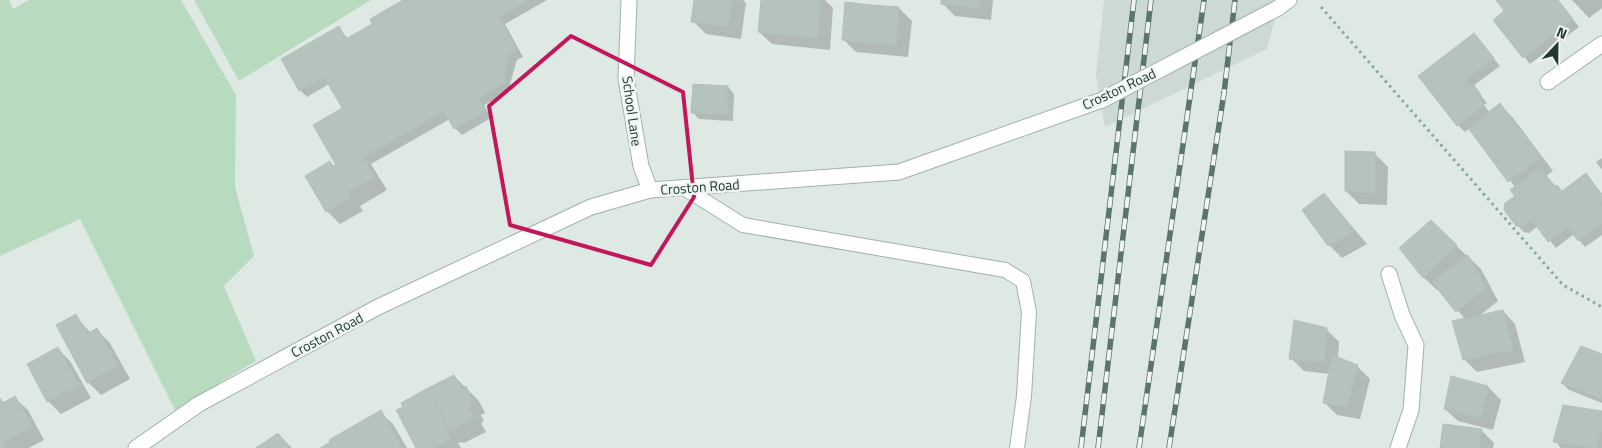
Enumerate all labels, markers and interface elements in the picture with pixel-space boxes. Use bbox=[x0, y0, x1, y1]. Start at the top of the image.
north arrow bbox=[1532, 20, 1582, 70]
text: N bbox=[1554, 21, 1570, 44]
street label: Croston Road bbox=[1078, 62, 1159, 115]
street label: School Lane bbox=[617, 75, 648, 147]
street label: Croston Road bbox=[660, 173, 740, 200]
street label: Croston Road bbox=[287, 307, 367, 362]

